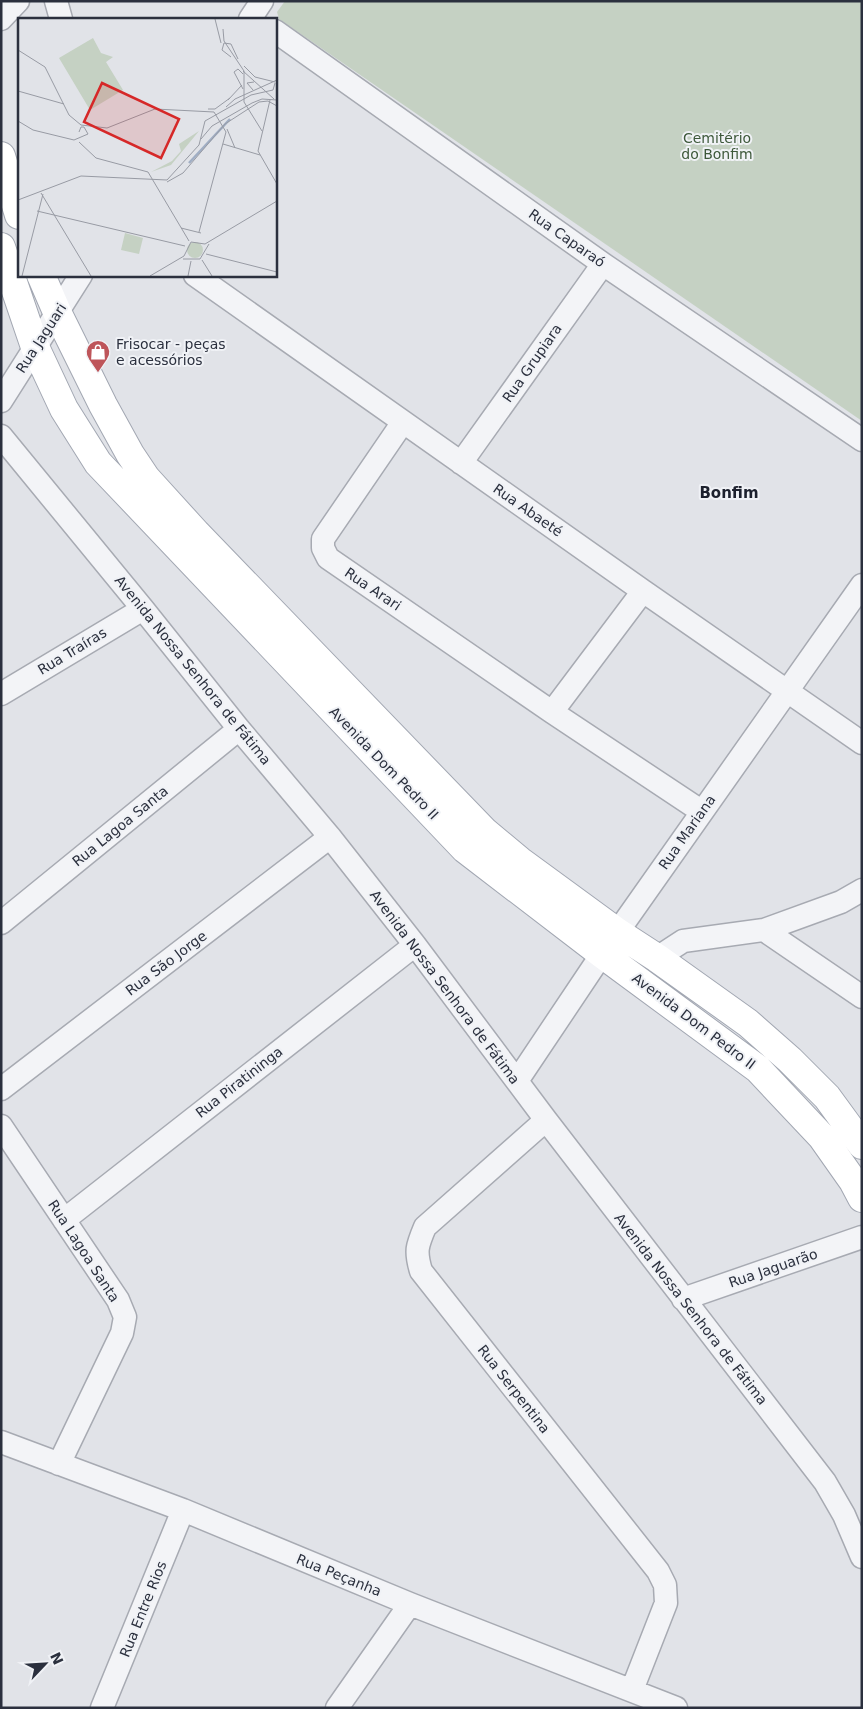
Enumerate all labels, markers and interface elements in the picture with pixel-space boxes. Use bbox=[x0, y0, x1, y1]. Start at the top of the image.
inset map bbox=[18, 18, 276, 276]
park label: Cemitério do Bonfim bbox=[681, 130, 753, 162]
street label: Rua Caparaó bbox=[526, 206, 608, 270]
street label: Rua Jaguari bbox=[13, 300, 69, 376]
street label: Rua Grupiara bbox=[499, 321, 565, 405]
place label: Frisocar - peças e acessórios bbox=[116, 336, 226, 368]
shop icon: Frisocar - peças e acessórios bbox=[85, 339, 111, 373]
street label: Rua Abaeté bbox=[490, 480, 566, 540]
district label: Bonfim bbox=[699, 484, 759, 502]
street label: Rua Arari bbox=[342, 564, 404, 614]
street label: Avenida Nossa Senhora de Fátima bbox=[112, 572, 274, 768]
street label: Rua Traíras bbox=[35, 624, 109, 678]
street label: Avenida Dom Pedro II bbox=[326, 704, 442, 822]
street label: Rua Lagoa Santa bbox=[69, 783, 171, 869]
street label: Rua Mariana bbox=[655, 792, 719, 872]
street label: Avenida Nossa Senhora de Fátima bbox=[367, 887, 523, 1087]
street label: Rua São Jorge bbox=[122, 927, 210, 999]
street label: Avenida Dom Pedro II bbox=[629, 969, 759, 1073]
street label: Rua Piratininga bbox=[192, 1043, 286, 1121]
street label: Rua Lagoa Santa bbox=[45, 1197, 123, 1305]
street label: Avenida Nossa Senhora de Fátima bbox=[611, 1210, 771, 1408]
street label: Rua Jaguarão bbox=[726, 1245, 820, 1291]
street label: Rua Serpentina bbox=[475, 1342, 553, 1436]
street label: Rua Peçanha bbox=[294, 1551, 384, 1599]
street label: Rua Entre Rios bbox=[116, 1559, 170, 1659]
north arrow bbox=[20, 1639, 70, 1689]
text: N bbox=[47, 1650, 67, 1667]

